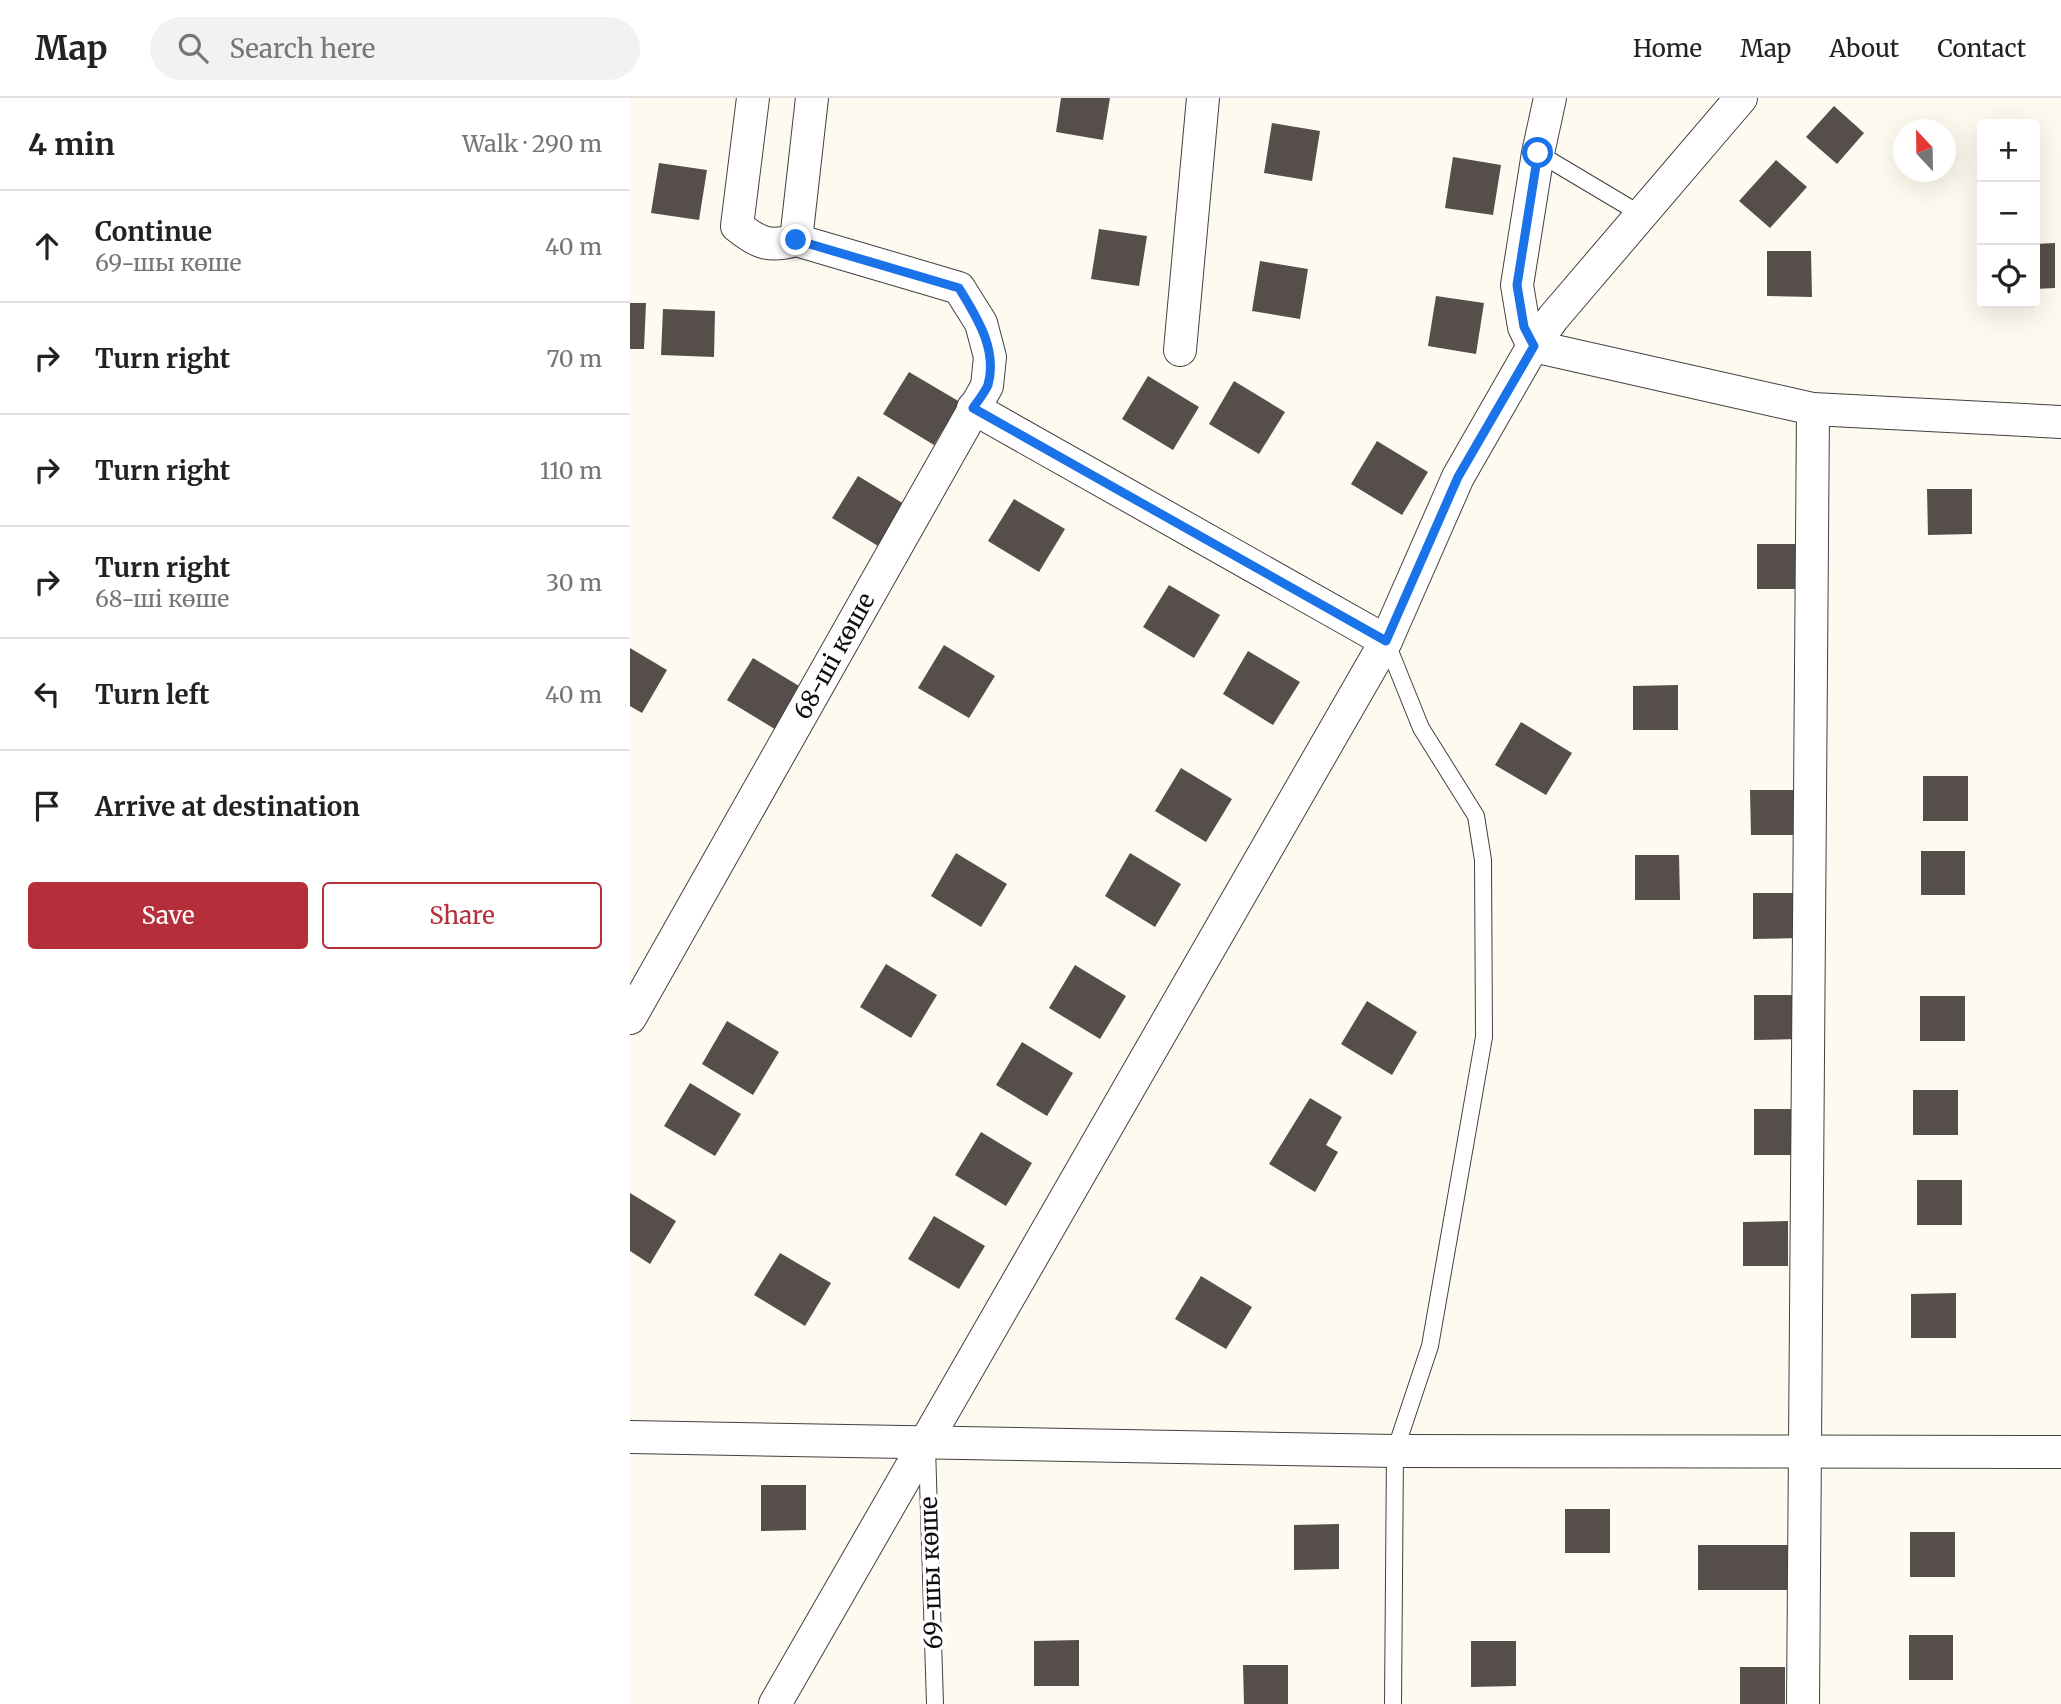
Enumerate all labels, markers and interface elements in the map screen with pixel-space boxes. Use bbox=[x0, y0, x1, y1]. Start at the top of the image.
search box bbox=[150, 17, 640, 80]
text: Map bbox=[35, 28, 108, 69]
icon: search bbox=[174, 29, 212, 67]
text: Search here bbox=[230, 32, 375, 65]
text: Home bbox=[1633, 33, 1702, 64]
text: Map bbox=[1740, 33, 1791, 64]
text: About bbox=[1829, 33, 1899, 64]
text: Contact bbox=[1937, 33, 2026, 64]
north arrow bbox=[1893, 119, 1956, 182]
map controls bbox=[1977, 119, 2040, 308]
button: + bbox=[1977, 119, 2040, 182]
text: 4 min bbox=[28, 125, 115, 163]
text: Walk · 290 m bbox=[462, 129, 602, 158]
route start bbox=[1522, 137, 1553, 168]
button: − bbox=[1977, 182, 2040, 245]
text: Continue bbox=[95, 215, 212, 248]
route end bbox=[780, 224, 811, 255]
icon: ahead bbox=[28, 227, 66, 265]
text: 40 m bbox=[545, 232, 602, 261]
button: locate bbox=[1977, 245, 2040, 308]
text: 69-шы көше bbox=[95, 248, 242, 277]
icon: right bbox=[28, 339, 66, 377]
text: Turn right bbox=[95, 342, 230, 375]
text: 70 m bbox=[546, 344, 602, 373]
icon: right bbox=[28, 451, 66, 489]
text: Turn right bbox=[95, 454, 230, 487]
text: 110 m bbox=[540, 456, 602, 485]
text: Turn right bbox=[95, 551, 230, 584]
icon: right bbox=[28, 563, 66, 601]
text: 30 m bbox=[546, 568, 602, 597]
text: 68-ші көше bbox=[95, 584, 229, 613]
street label: 68-ші көше bbox=[787, 587, 881, 725]
icon: left bbox=[28, 675, 66, 713]
text: Turn left bbox=[95, 678, 209, 711]
text: 40 m bbox=[545, 680, 602, 709]
icon: arrive bbox=[28, 787, 66, 825]
text: Arrive at destination bbox=[95, 790, 360, 823]
button: Save bbox=[28, 882, 308, 949]
button: Share bbox=[322, 882, 602, 949]
street label: 69-шы көше bbox=[913, 1496, 949, 1650]

